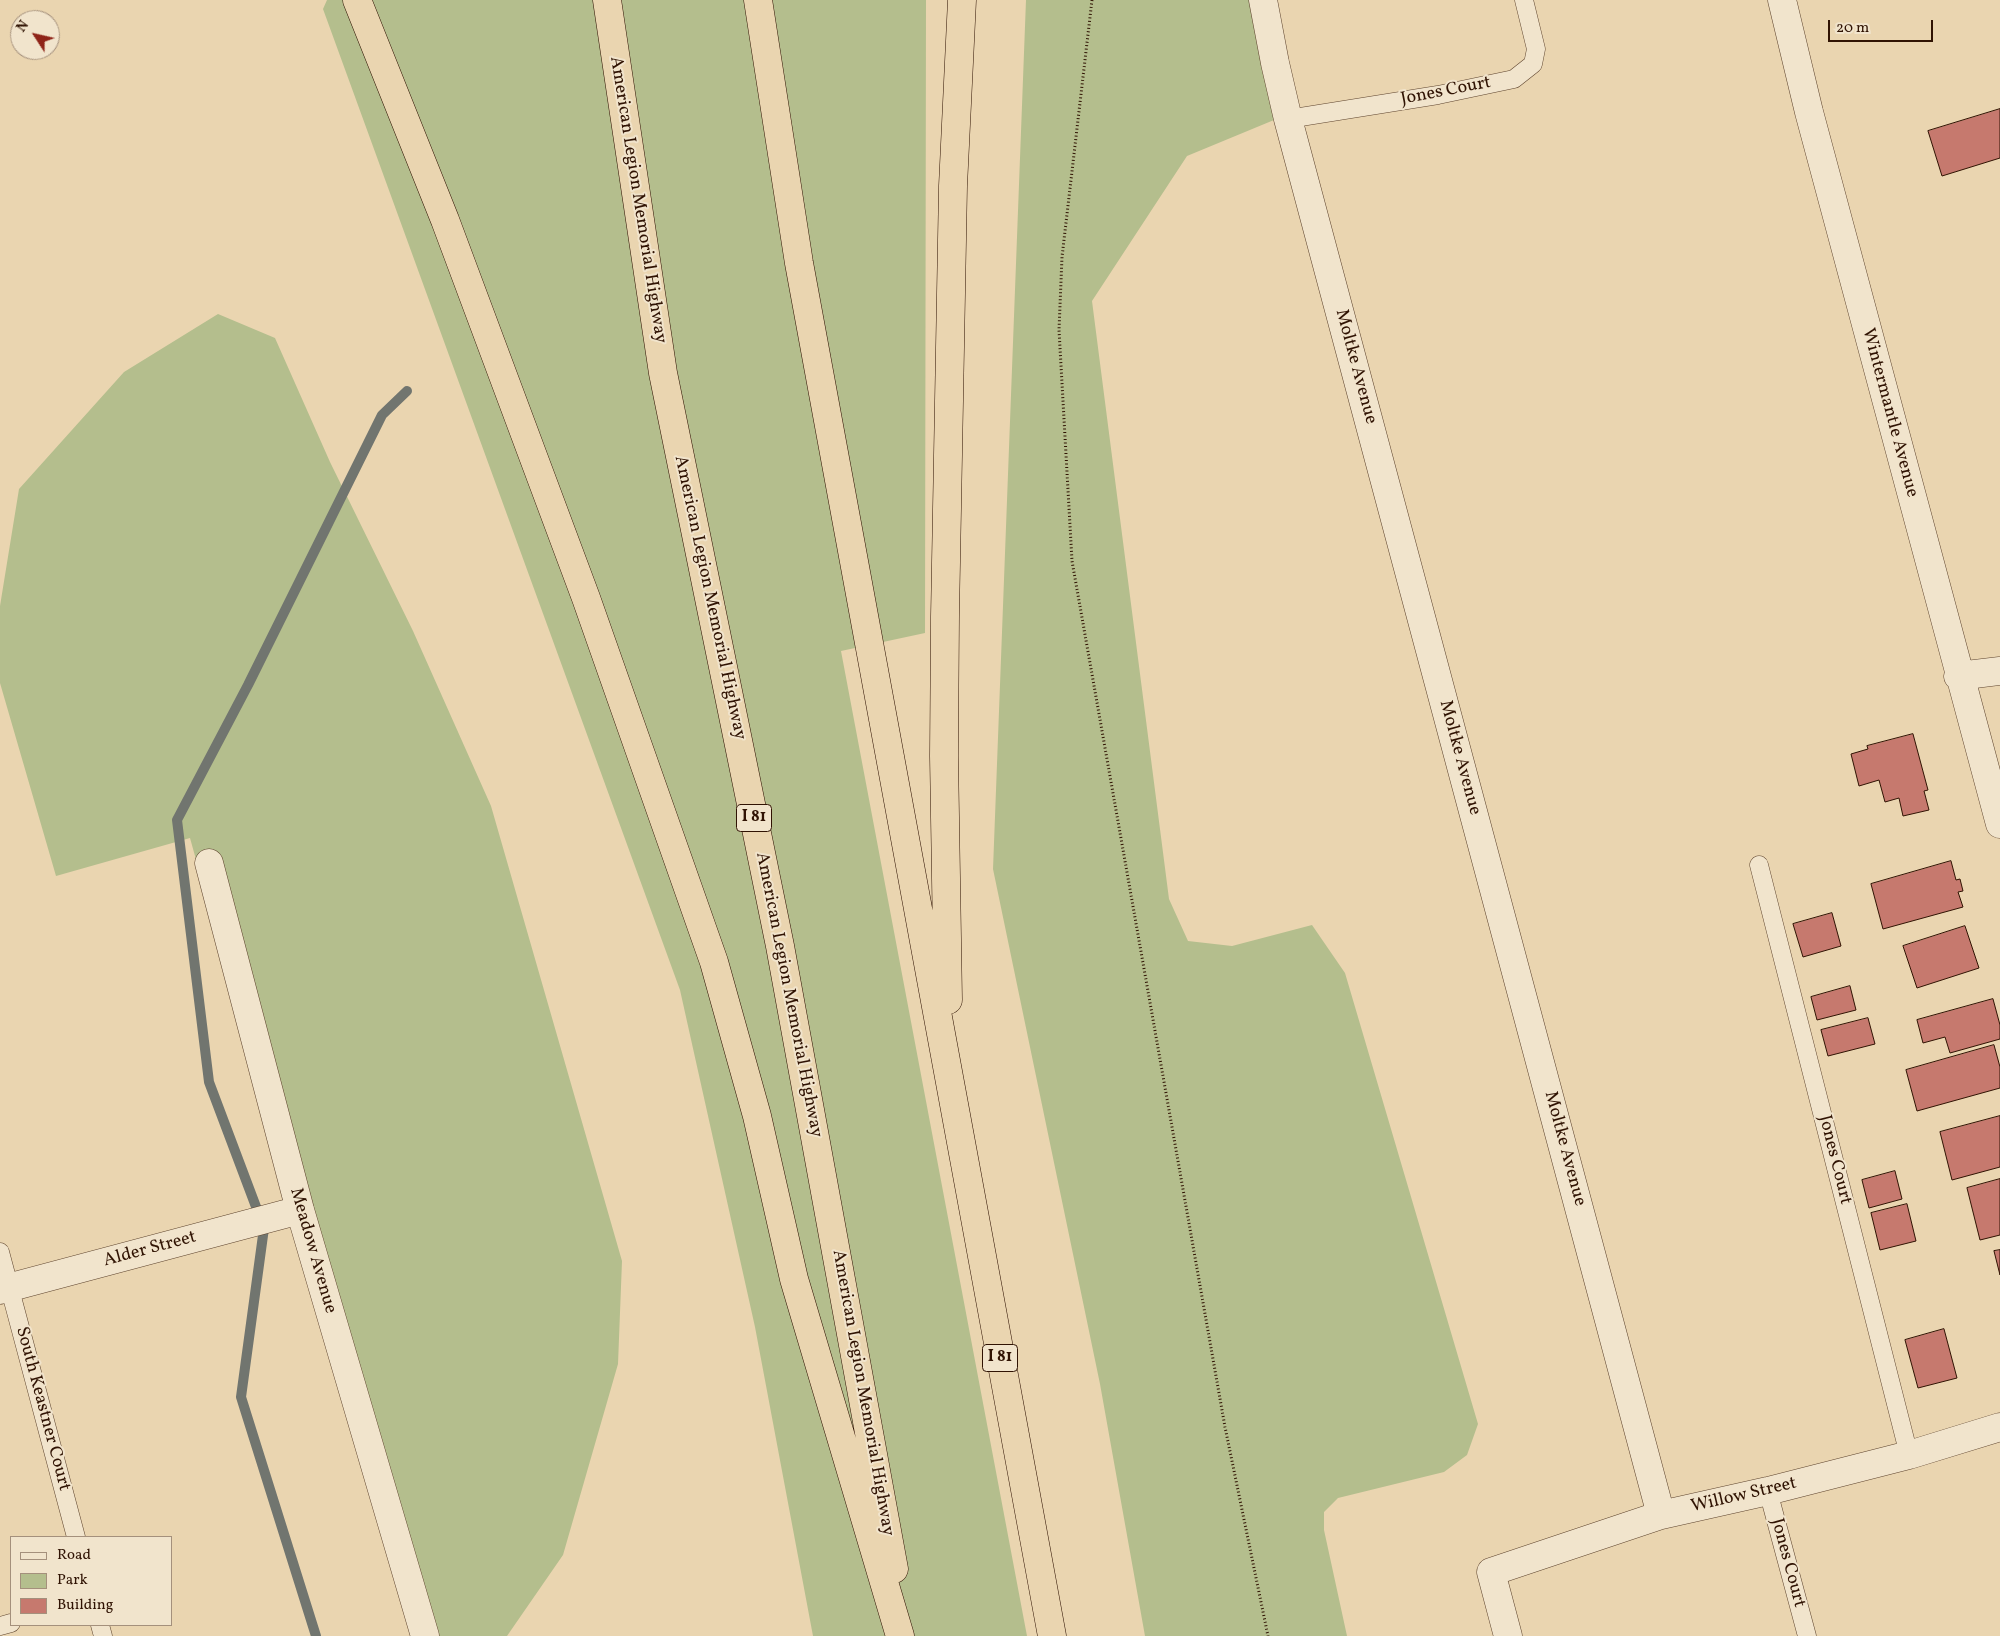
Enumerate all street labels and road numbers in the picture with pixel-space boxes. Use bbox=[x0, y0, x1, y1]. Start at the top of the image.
street label: American Legion Memorial Highway bbox=[604, 55, 670, 345]
street label: Jones Court bbox=[1399, 73, 1493, 111]
street label: Moltke Avenue bbox=[1329, 307, 1381, 427]
street label: Wintermantle Avenue bbox=[1856, 326, 1922, 500]
street label: American Legion Memorial Highway bbox=[668, 454, 750, 742]
street label: Moltke Avenue bbox=[1433, 698, 1485, 818]
road number: I 81 bbox=[736, 804, 772, 831]
street label: American Legion Memorial Highway bbox=[750, 850, 826, 1140]
street label: Moltke Avenue bbox=[1538, 1089, 1590, 1209]
street label: Jones Court bbox=[1812, 1113, 1856, 1207]
street label: Meadow Avenue bbox=[284, 1186, 340, 1316]
street label: Alder Street bbox=[101, 1227, 199, 1273]
street label: American Legion Memorial Highway bbox=[826, 1248, 898, 1538]
street label: South Keastner Court bbox=[10, 1325, 74, 1493]
road number: I 81 bbox=[982, 1345, 1018, 1372]
street label: Willow Street bbox=[1689, 1473, 1799, 1519]
street label: Jones Court bbox=[1765, 1516, 1809, 1610]

